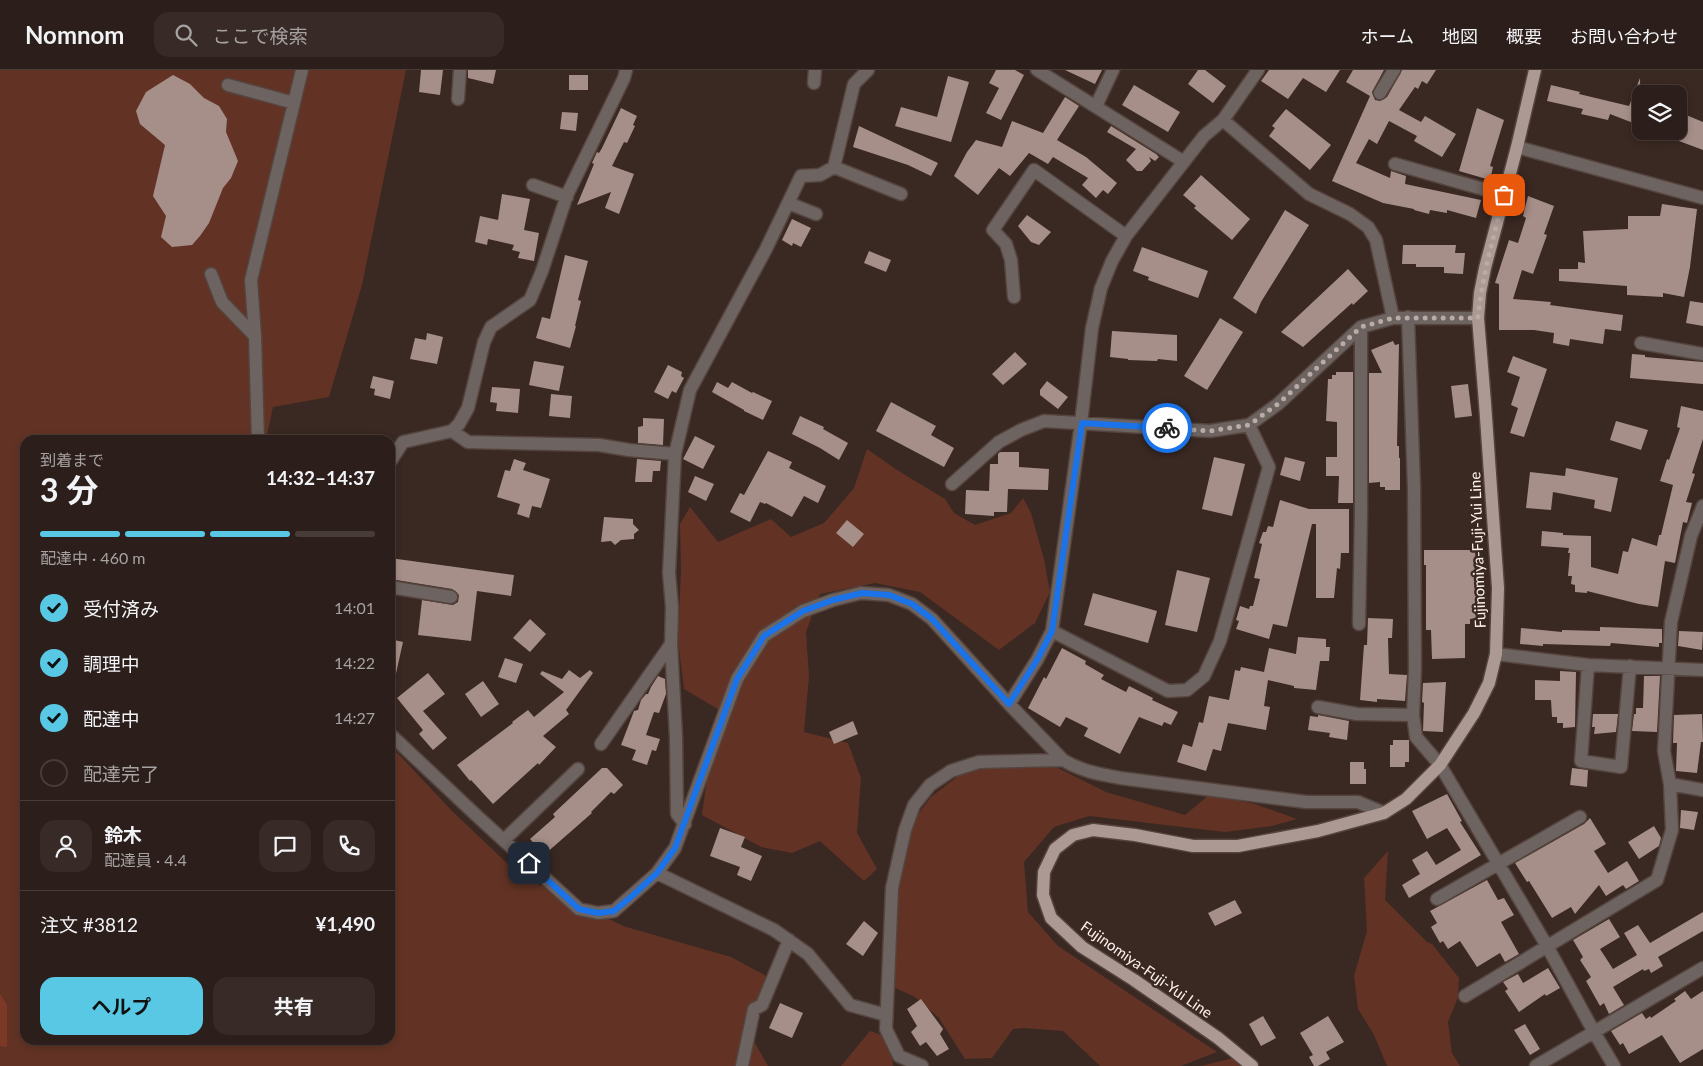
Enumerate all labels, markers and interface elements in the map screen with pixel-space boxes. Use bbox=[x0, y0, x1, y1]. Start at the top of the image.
search box bbox=[154, 12, 504, 57]
text: Nomnom bbox=[25, 20, 124, 49]
icon: search bbox=[172, 21, 200, 49]
text: ここで検索 bbox=[212, 24, 307, 47]
text: ホーム bbox=[1361, 25, 1414, 47]
text: 地図 bbox=[1442, 25, 1478, 47]
text: 概要 bbox=[1506, 25, 1542, 47]
text: お問い合わせ bbox=[1570, 25, 1678, 47]
map controls bbox=[1632, 85, 1687, 140]
button: layers bbox=[1632, 85, 1687, 140]
pin bbox=[1483, 174, 1525, 216]
icon: bag bbox=[1490, 181, 1518, 209]
courier bbox=[1142, 403, 1192, 453]
icon: bike bbox=[1153, 414, 1181, 442]
text: 到着まで bbox=[40, 450, 104, 469]
text: 14:32–14:37 bbox=[266, 466, 375, 489]
text: 3 分 bbox=[40, 470, 98, 509]
street label: Fujinomiya-Fuji-Yui Line bbox=[1465, 471, 1489, 629]
text: 配達中 · 460 m bbox=[40, 548, 145, 567]
icon: check bbox=[40, 594, 68, 622]
text: 受付済み bbox=[83, 597, 159, 620]
text: 14:01 bbox=[334, 598, 375, 617]
icon: check bbox=[40, 649, 68, 677]
text: 調理中 bbox=[83, 652, 140, 675]
text: 14:22 bbox=[334, 653, 375, 672]
icon: check bbox=[40, 704, 68, 732]
text: 配達中 bbox=[83, 707, 140, 730]
text: 14:27 bbox=[334, 708, 375, 727]
text: 配達完了 bbox=[83, 762, 159, 785]
button: person bbox=[40, 820, 92, 872]
button: chat bbox=[259, 820, 311, 872]
button: phone bbox=[323, 820, 375, 872]
text: 鈴木 bbox=[104, 823, 142, 846]
pin bbox=[508, 842, 550, 884]
icon: home bbox=[515, 849, 543, 877]
text: 配達員 · 4.4 bbox=[104, 850, 187, 869]
text: ¥1,490 bbox=[315, 912, 375, 935]
text: 注文 #3812 bbox=[40, 913, 138, 936]
street label: Fujinomiya-Fuji-Yui Line bbox=[1078, 917, 1216, 1021]
button: ヘルプ bbox=[40, 977, 203, 1035]
button: 共有 bbox=[213, 977, 375, 1035]

